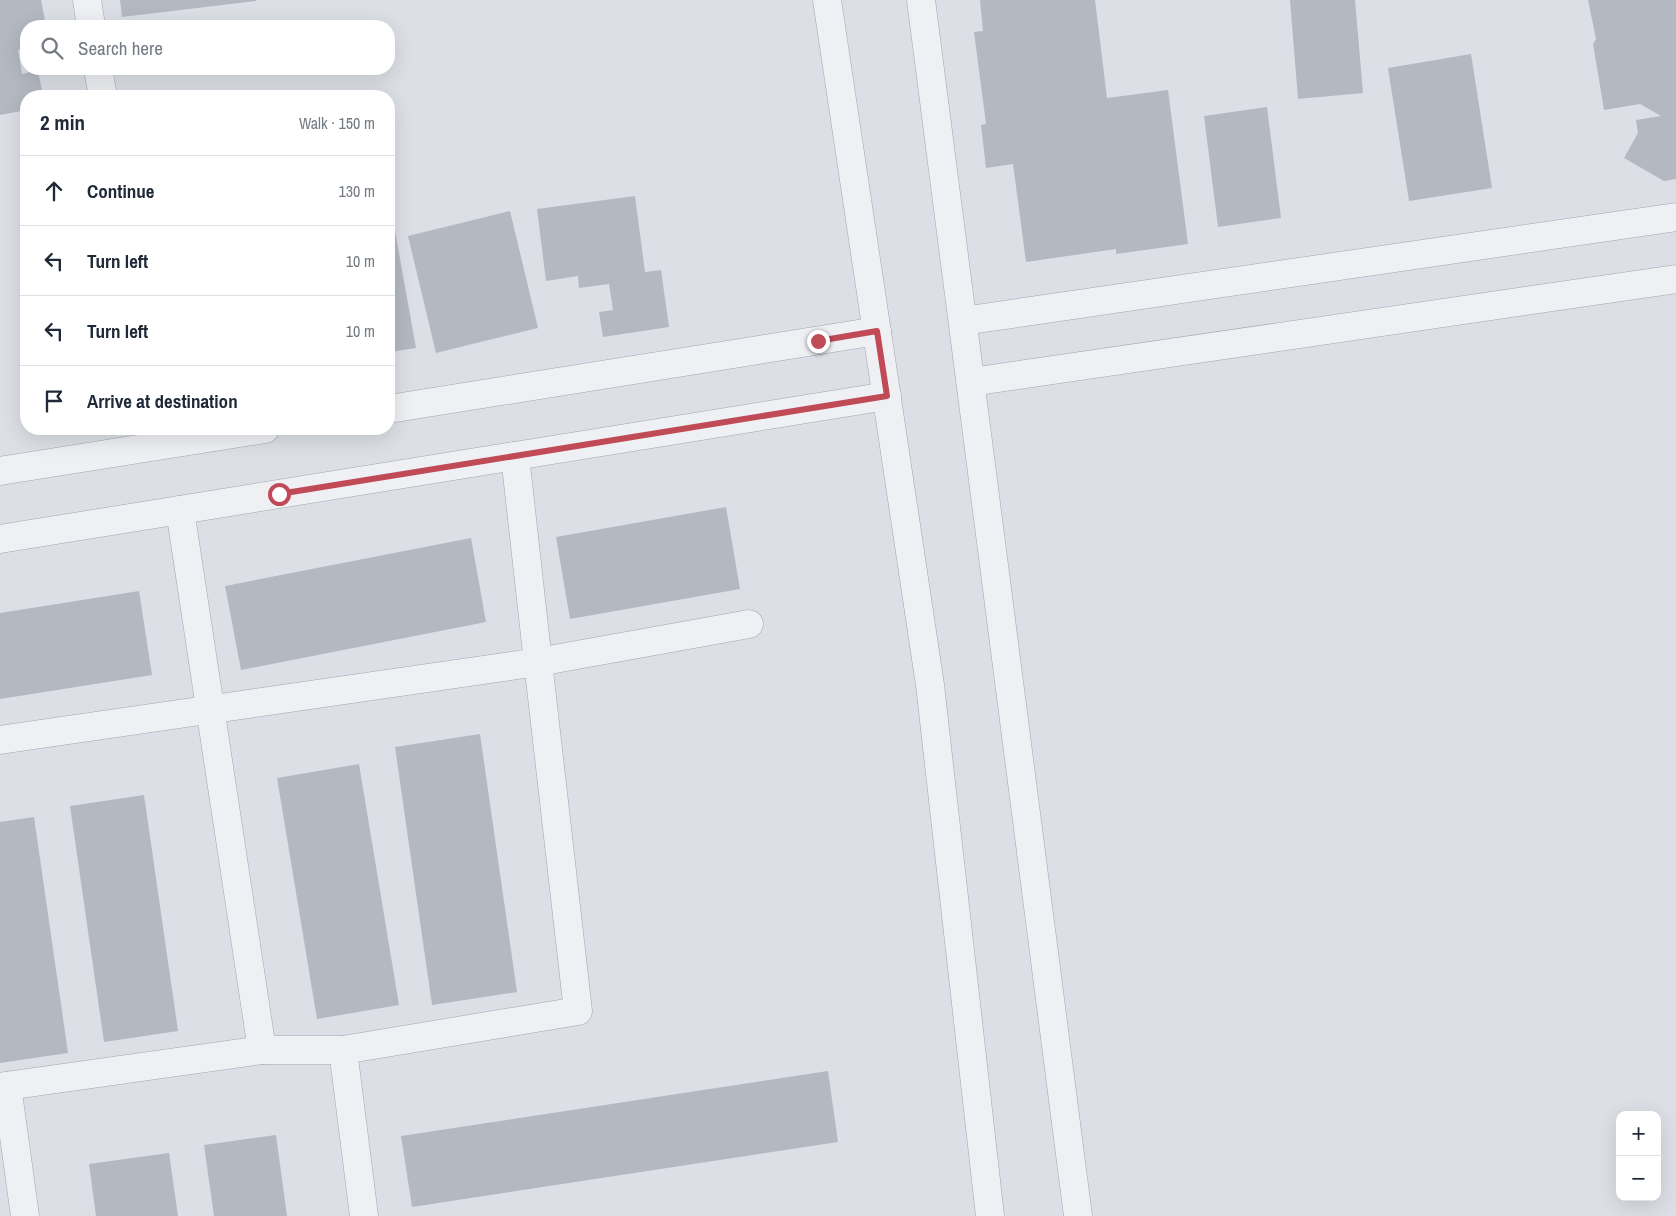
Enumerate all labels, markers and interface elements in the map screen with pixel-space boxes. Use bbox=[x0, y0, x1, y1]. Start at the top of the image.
search box bbox=[20, 20, 395, 75]
icon: search bbox=[38, 34, 66, 62]
text: Search here bbox=[78, 35, 163, 61]
text: 2 min bbox=[40, 108, 85, 137]
text: Walk · 150 m bbox=[299, 112, 375, 134]
icon: ahead bbox=[40, 177, 68, 205]
text: Continue bbox=[87, 178, 155, 204]
text: 130 m bbox=[339, 180, 375, 202]
icon: left bbox=[40, 247, 68, 275]
text: Turn left bbox=[87, 248, 148, 274]
text: 10 m bbox=[346, 250, 375, 272]
icon: left bbox=[40, 317, 68, 345]
text: Turn left bbox=[87, 318, 148, 344]
text: 10 m bbox=[346, 320, 375, 342]
route end bbox=[807, 330, 830, 353]
icon: arrive bbox=[40, 387, 68, 415]
text: Arrive at destination bbox=[87, 388, 238, 414]
route start bbox=[268, 483, 291, 506]
map controls bbox=[1616, 1111, 1661, 1201]
button: + bbox=[1616, 1111, 1661, 1156]
button: − bbox=[1616, 1156, 1661, 1201]

